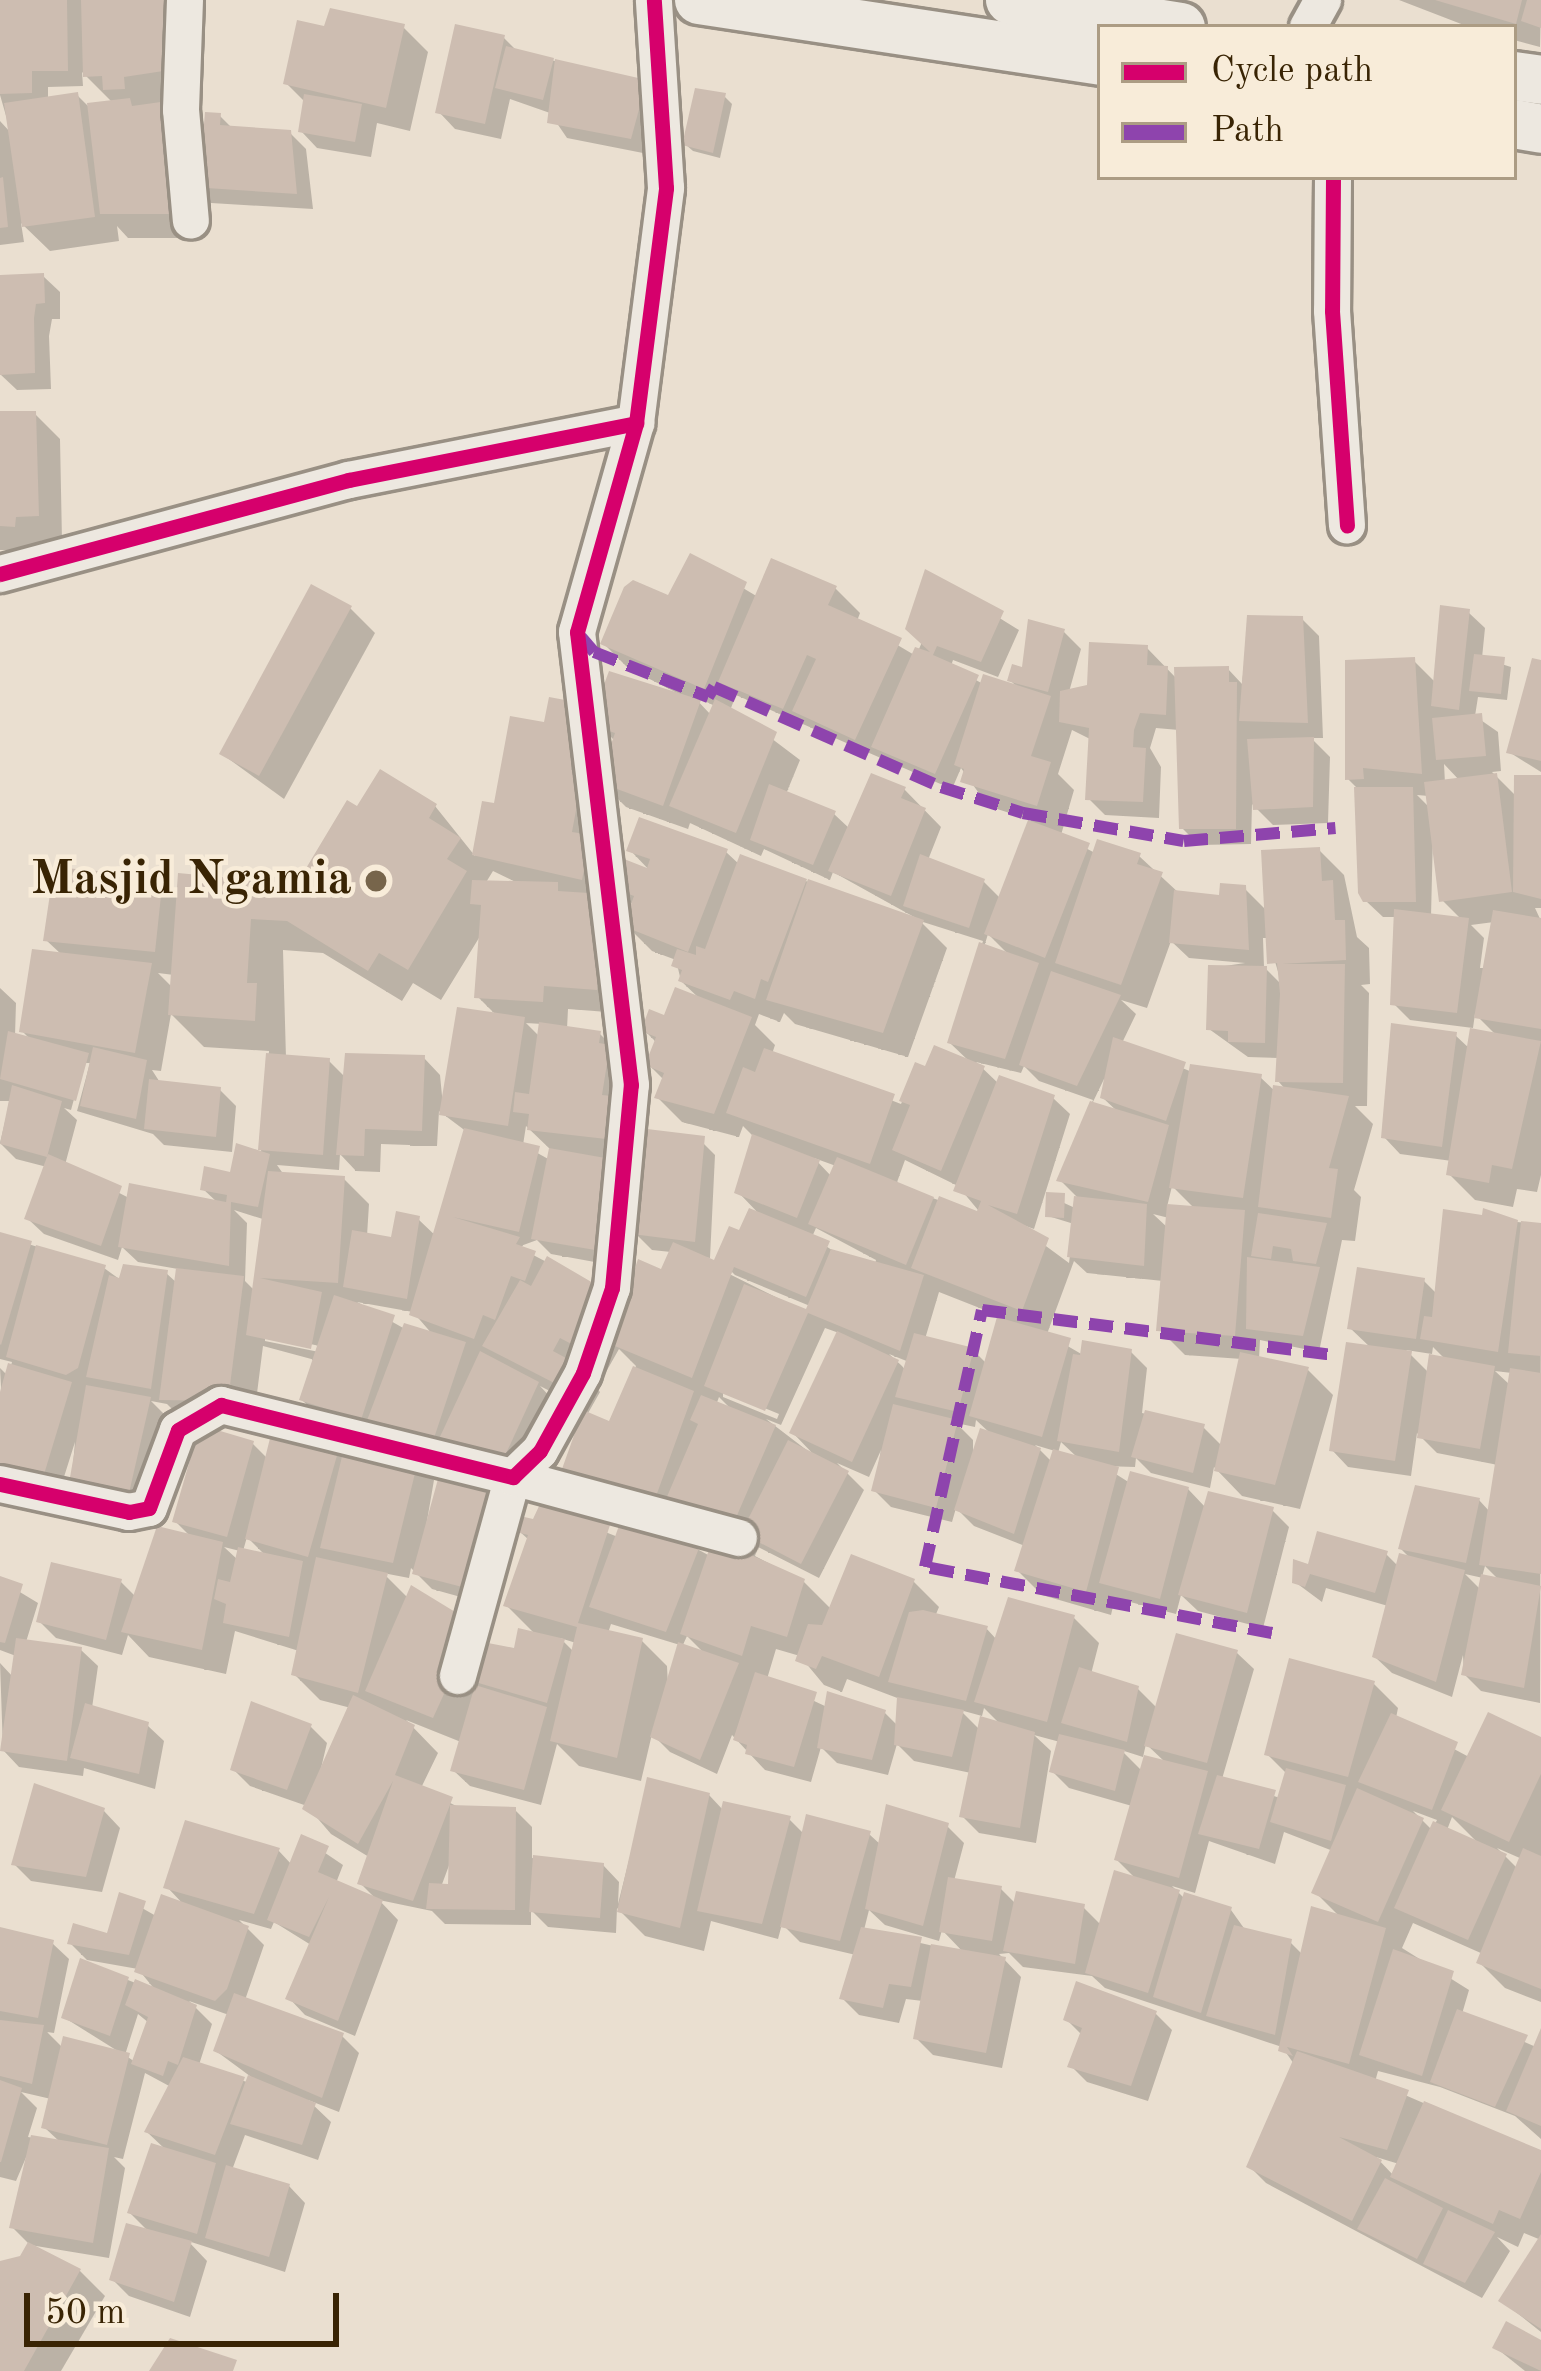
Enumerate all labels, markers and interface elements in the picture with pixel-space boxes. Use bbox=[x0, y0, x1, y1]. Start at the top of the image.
legend bbox=[1097, 24, 1517, 180]
text: Cycle path bbox=[1211, 54, 1373, 90]
text: Path bbox=[1211, 114, 1284, 150]
place label: Masjid Ngamia bbox=[31, 852, 352, 910]
marker: Masjid Ngamia bbox=[363, 868, 389, 894]
scale bar bbox=[30, 2269, 345, 2343]
text: 50 m bbox=[45, 2296, 125, 2332]

